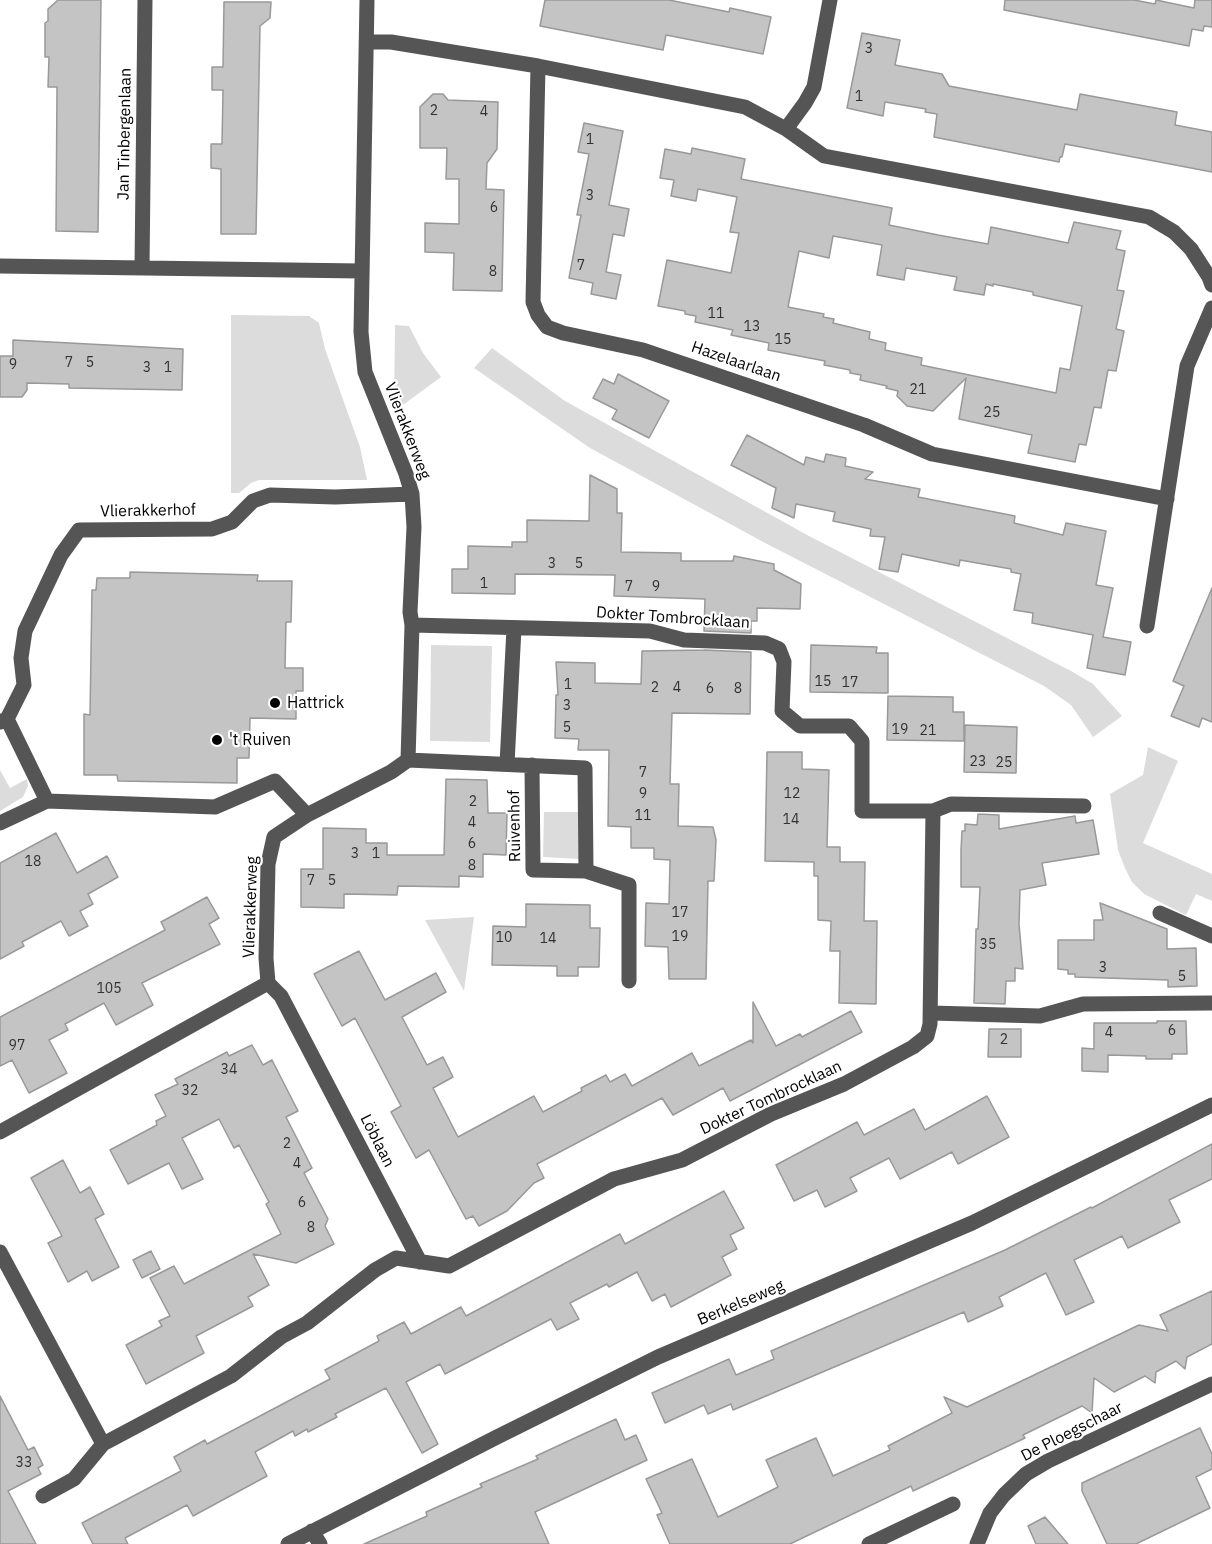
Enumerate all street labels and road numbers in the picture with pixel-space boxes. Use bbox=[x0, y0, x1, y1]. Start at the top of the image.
street label: Jan Tinbergenlaan bbox=[114, 68, 136, 200]
street label: Hazelaarlaan bbox=[689, 338, 783, 386]
street label: Vlierakkerweg bbox=[380, 380, 434, 482]
street label: Vlierakkerhof bbox=[100, 501, 196, 521]
street label: Dokter Tombrocklaan bbox=[596, 603, 750, 633]
street label: Ruivenhof bbox=[505, 790, 525, 862]
street label: Vlierakkerweg bbox=[240, 856, 262, 958]
street label: Dokter Tombrocklaan bbox=[697, 1057, 845, 1139]
street label: Löblaan bbox=[356, 1111, 398, 1171]
street label: Berkelseweg bbox=[695, 1276, 787, 1330]
street label: De Ploegschaar bbox=[1018, 1398, 1126, 1466]

